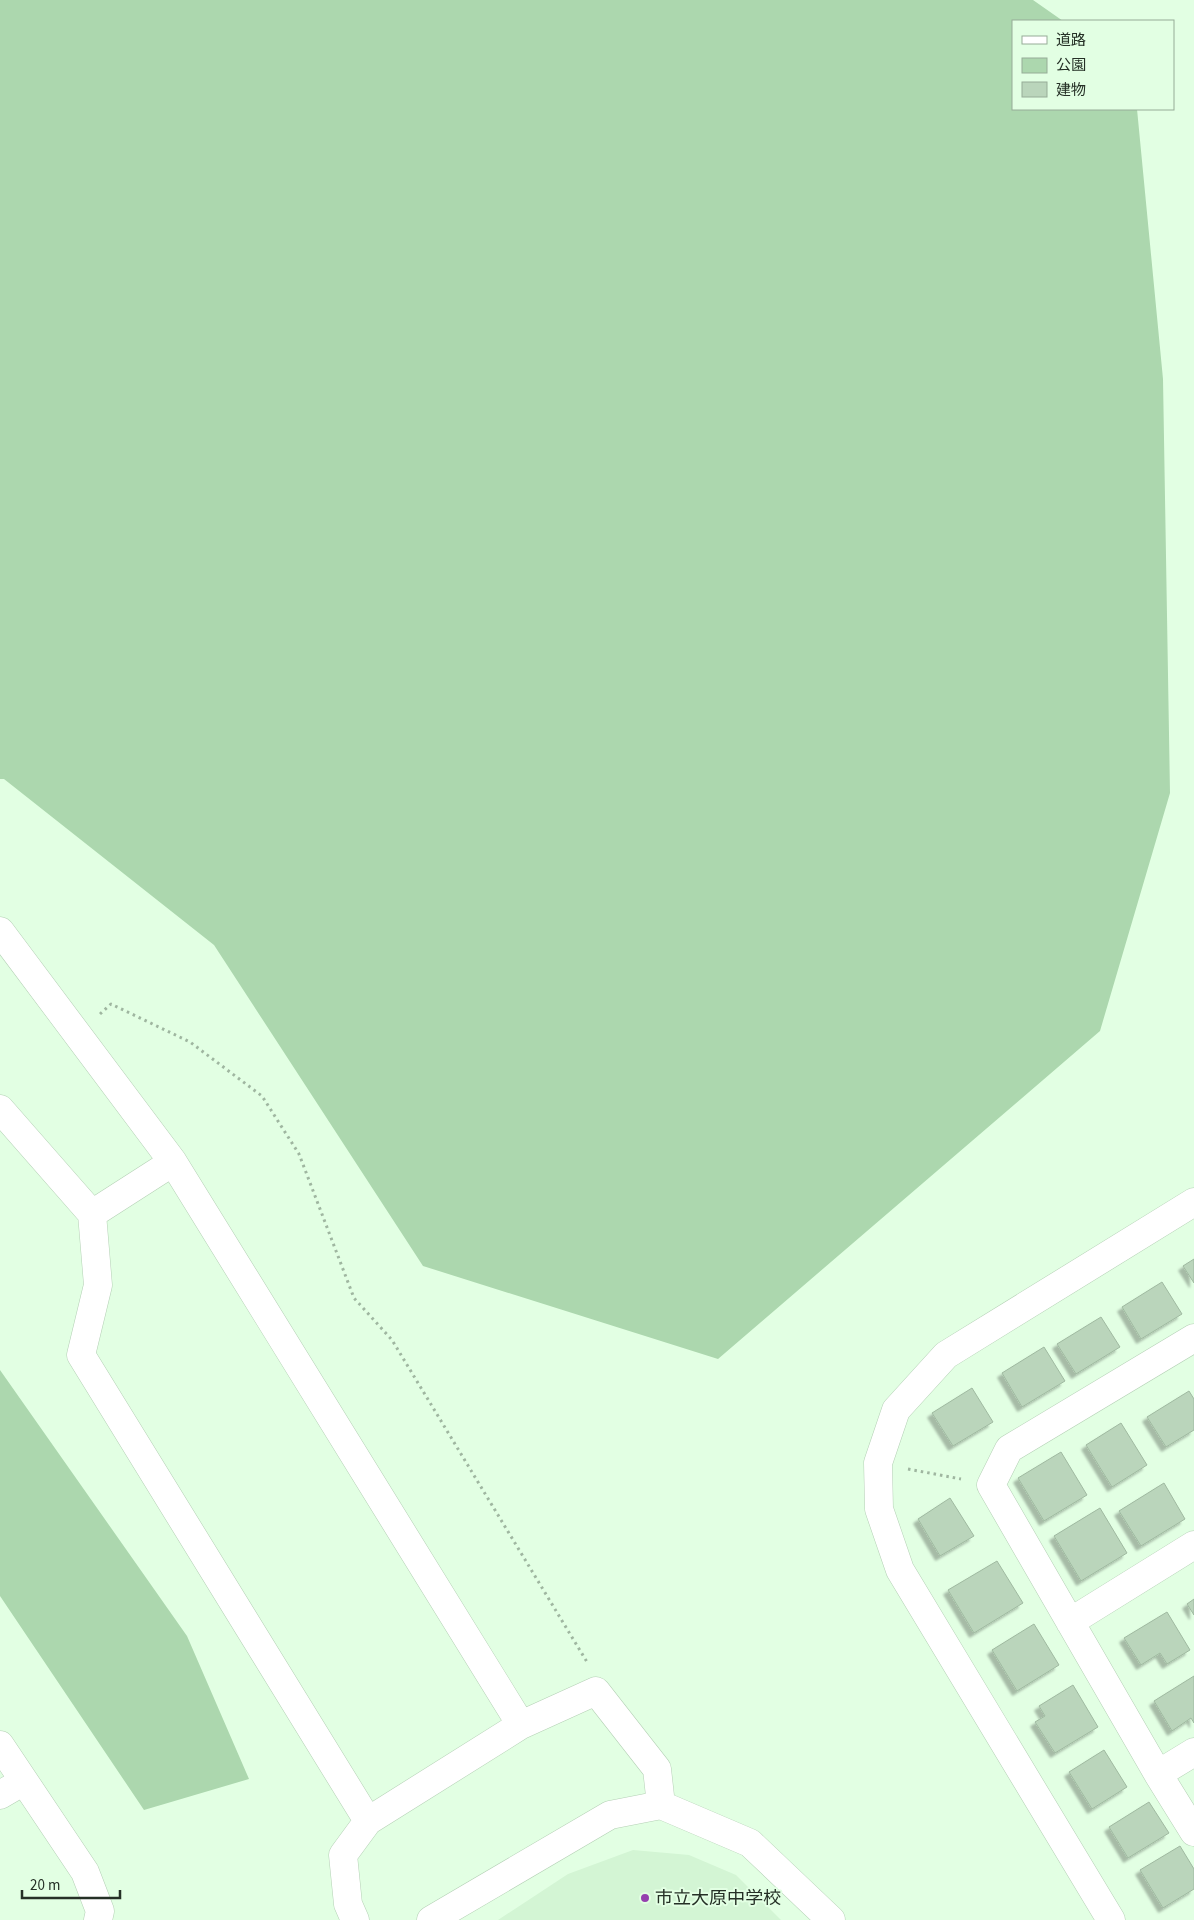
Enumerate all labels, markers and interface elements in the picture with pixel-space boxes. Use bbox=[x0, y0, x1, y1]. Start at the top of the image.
legend bbox=[1012, 20, 1174, 110]
text: 道路 bbox=[1056, 30, 1086, 51]
text: 公園 bbox=[1056, 55, 1086, 76]
text: 建物 bbox=[1056, 80, 1086, 101]
scale bar bbox=[22, 1868, 120, 1900]
text: 20 m bbox=[30, 1875, 60, 1896]
place label: 市立大原中学校 bbox=[655, 1886, 781, 1911]
marker: 市立大原中学校 bbox=[639, 1892, 651, 1904]

